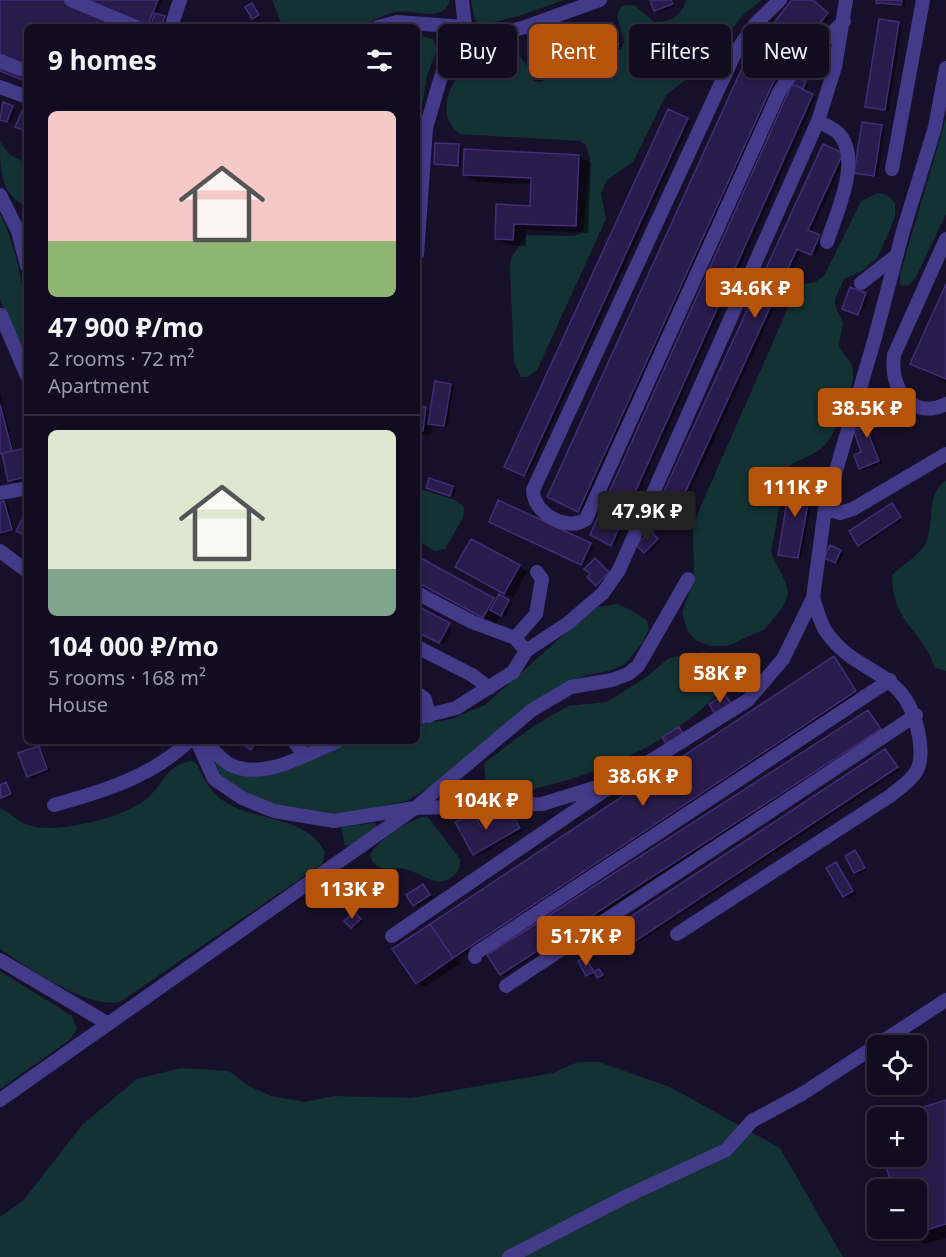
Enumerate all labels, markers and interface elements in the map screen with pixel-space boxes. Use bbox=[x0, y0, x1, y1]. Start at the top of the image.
chip: Buy bbox=[438, 24, 517, 78]
chip: Rent bbox=[529, 24, 617, 78]
chip: Filters bbox=[629, 24, 731, 78]
chip: New bbox=[743, 24, 829, 78]
text: 9 homes bbox=[48, 42, 157, 78]
icon: filters bbox=[363, 44, 396, 77]
icon: home bbox=[168, 150, 276, 258]
pin: 34.6K ₽ bbox=[700, 268, 810, 319]
text: 34.6K ₽ bbox=[720, 274, 790, 301]
text: 47 900 ₽/mo bbox=[48, 309, 204, 345]
text: 2 rooms · 72 m² bbox=[48, 345, 195, 372]
text: Apartment bbox=[48, 372, 149, 399]
pin: 38.5K ₽ bbox=[812, 388, 922, 439]
text: 38.5K ₽ bbox=[832, 394, 902, 421]
pin: 111K ₽ bbox=[746, 467, 844, 518]
icon: home bbox=[168, 469, 276, 577]
text: 111K ₽ bbox=[763, 473, 827, 500]
pin: 47.9K ₽ bbox=[592, 491, 702, 542]
text: 47.9K ₽ bbox=[612, 497, 682, 524]
text: 104 000 ₽/mo bbox=[48, 628, 219, 664]
pin: 58K ₽ bbox=[678, 653, 762, 704]
text: 58K ₽ bbox=[693, 659, 747, 686]
text: 5 rooms · 168 m² bbox=[48, 664, 206, 691]
text: House bbox=[48, 691, 108, 718]
pin: 38.6K ₽ bbox=[588, 756, 698, 807]
text: 38.6K ₽ bbox=[608, 762, 678, 789]
pin: 104K ₽ bbox=[437, 780, 535, 831]
text: 104K ₽ bbox=[454, 786, 518, 813]
pin: 113K ₽ bbox=[303, 869, 401, 920]
text: 113K ₽ bbox=[320, 875, 384, 902]
pin: 51.7K ₽ bbox=[531, 916, 641, 967]
text: 51.7K ₽ bbox=[551, 922, 621, 949]
map controls bbox=[867, 1035, 927, 1239]
button: locate bbox=[867, 1035, 927, 1095]
button: + bbox=[867, 1107, 927, 1167]
button: − bbox=[867, 1179, 927, 1239]

